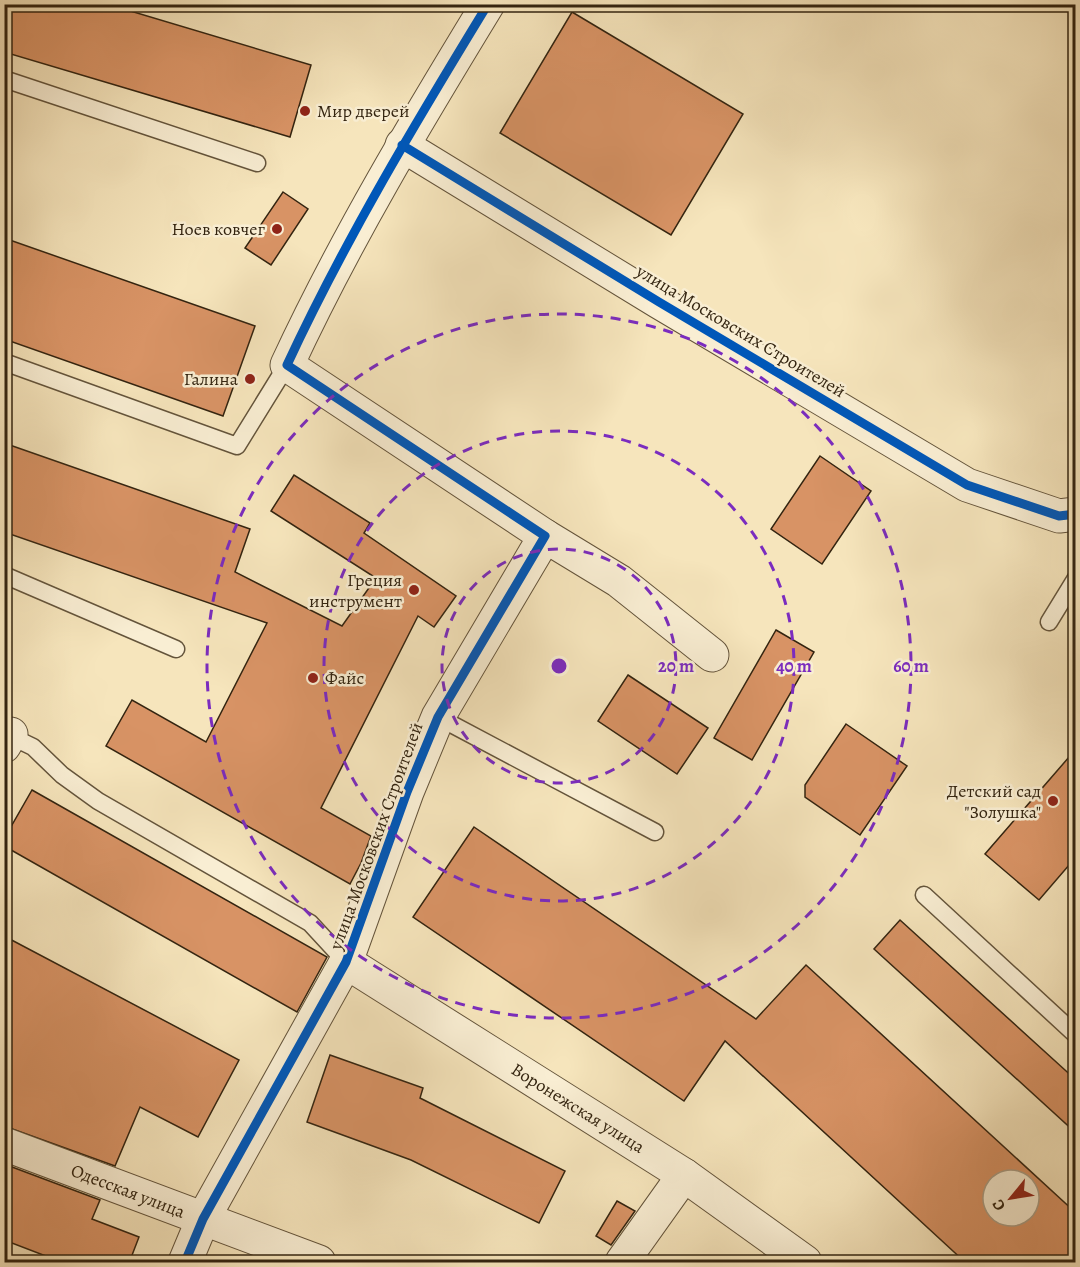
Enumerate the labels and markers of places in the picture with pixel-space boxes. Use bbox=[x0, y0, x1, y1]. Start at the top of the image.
place label: Мир дверей bbox=[317, 99, 409, 123]
marker: Мир дверей bbox=[298, 104, 312, 118]
place label: Ноев ковчег bbox=[171, 217, 265, 241]
marker: Ноев ковчег bbox=[270, 222, 284, 236]
place label: Галина bbox=[184, 367, 239, 391]
marker: Галина bbox=[243, 372, 257, 386]
place label: Греция инструмент bbox=[309, 568, 402, 613]
marker: Греция инструмент bbox=[407, 583, 421, 597]
centre of rings bbox=[549, 656, 569, 676]
place label: Файс bbox=[325, 666, 365, 690]
marker: Файс bbox=[306, 671, 320, 685]
place label: Детский сад "Золушка" bbox=[947, 779, 1041, 824]
marker: Детский сад "Золушка" bbox=[1046, 794, 1060, 808]

